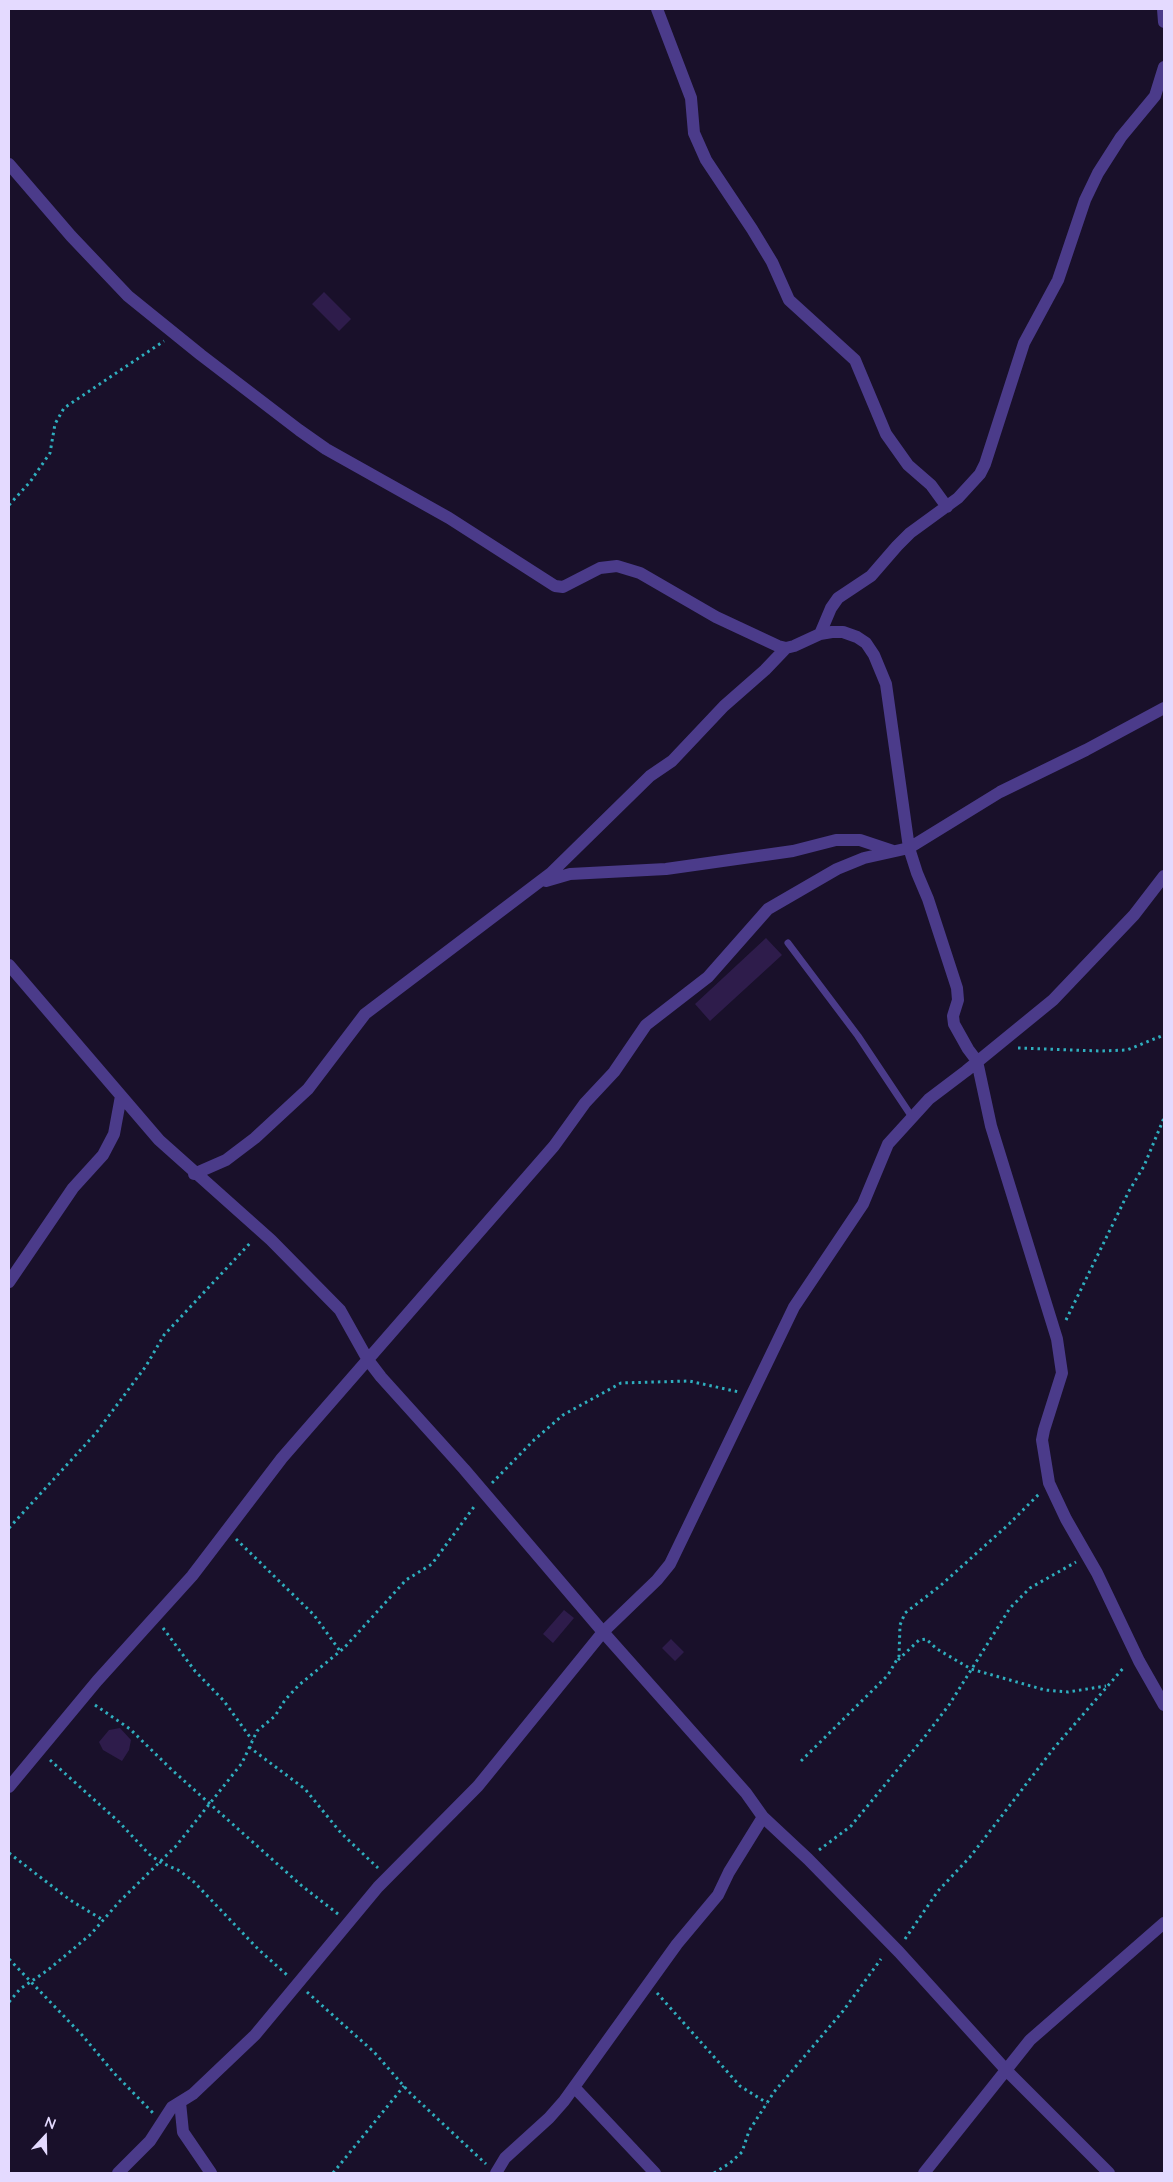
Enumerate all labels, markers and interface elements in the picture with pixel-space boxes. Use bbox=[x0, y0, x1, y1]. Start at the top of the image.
north arrow bbox=[20, 2112, 70, 2162]
text: N bbox=[42, 2113, 59, 2132]

